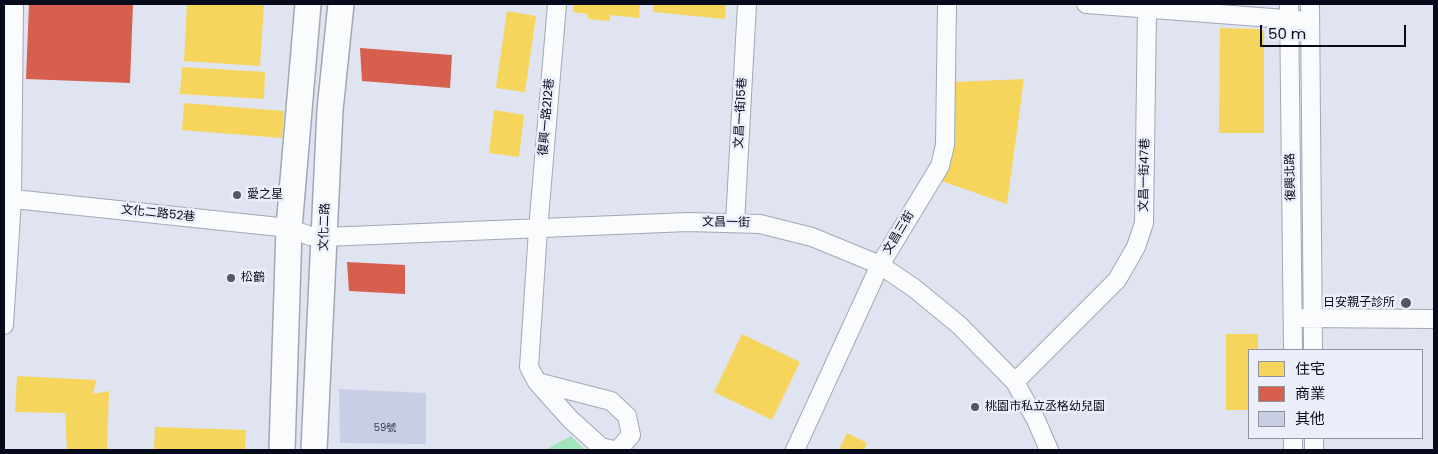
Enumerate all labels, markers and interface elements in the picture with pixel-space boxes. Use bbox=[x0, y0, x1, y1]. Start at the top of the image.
scale bar bbox=[1263, 15, 1409, 47]
text: 50 m bbox=[1268, 23, 1306, 44]
street label: 文昌一街15巷 bbox=[732, 77, 750, 149]
street label: 復興一路212巷 bbox=[536, 78, 558, 156]
street label: 文昌一街47巷 bbox=[1137, 138, 1153, 212]
street label: 復興北路 bbox=[1283, 153, 1299, 201]
place label: 愛之星 bbox=[247, 188, 283, 202]
marker: 愛之星 bbox=[231, 189, 243, 201]
street label: 文化二路52巷 bbox=[120, 203, 196, 225]
street label: 文化二路 bbox=[317, 203, 333, 251]
street label: 文昌三街 bbox=[880, 209, 918, 257]
street label: 文昌一街 bbox=[702, 215, 750, 231]
place label: 松鶴 bbox=[241, 271, 265, 285]
marker: 松鶴 bbox=[225, 272, 237, 284]
place label: 日安親子診所 bbox=[1323, 296, 1395, 310]
marker: 日安親子診所 bbox=[1399, 296, 1413, 310]
legend bbox=[1248, 349, 1423, 439]
text: 住宅 bbox=[1295, 358, 1325, 379]
text: 商業 bbox=[1295, 383, 1325, 404]
place label: 桃園市私立丞格幼兒園 bbox=[985, 400, 1105, 414]
marker: 桃園市私立丞格幼兒園 bbox=[969, 401, 981, 413]
text: 其他 bbox=[1295, 408, 1325, 429]
house number: 59號 bbox=[374, 422, 396, 434]

